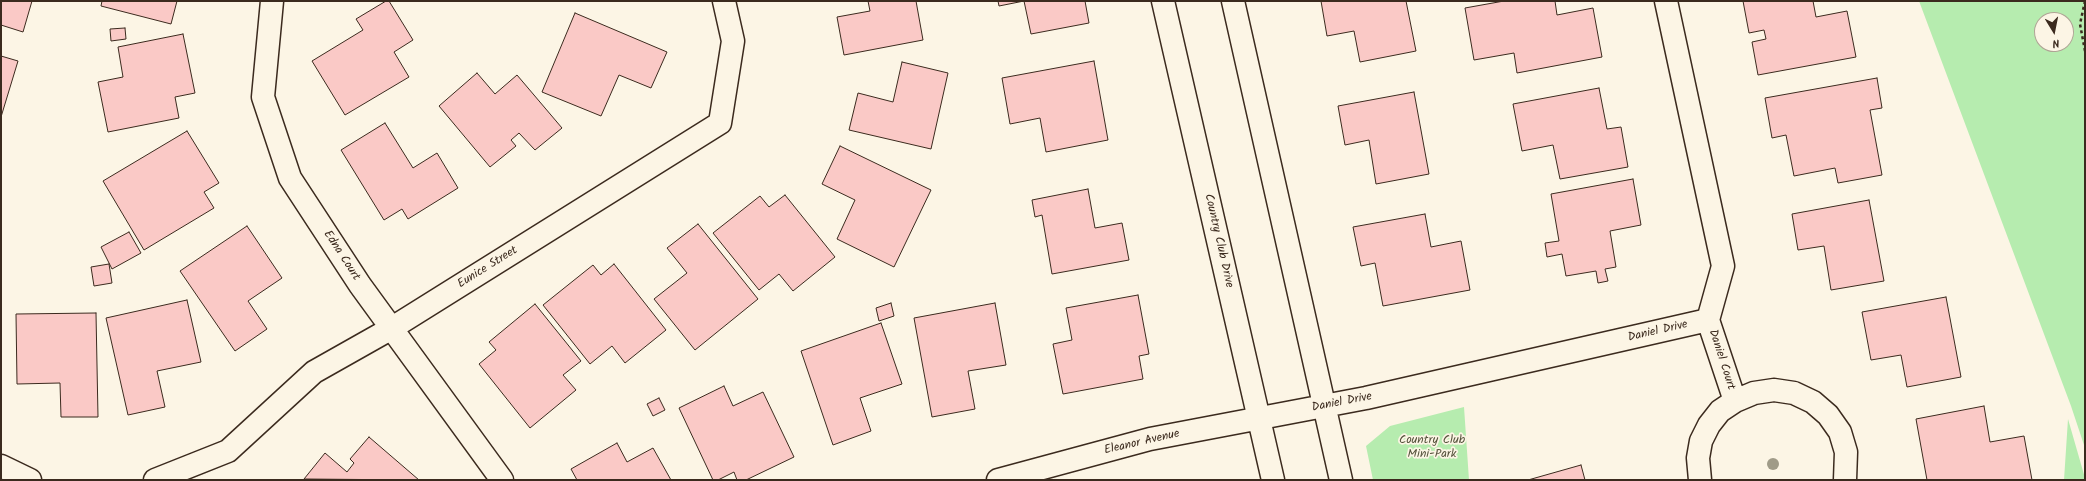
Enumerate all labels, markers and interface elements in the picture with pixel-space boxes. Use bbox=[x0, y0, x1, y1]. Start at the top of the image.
north arrow bbox=[2034, 12, 2074, 52]
text: N bbox=[2051, 33, 2061, 52]
street label: Country Club Drive bbox=[1200, 193, 1236, 289]
street label: Edna Court bbox=[319, 228, 363, 284]
street label: Eunice Street bbox=[455, 244, 521, 292]
street label: Daniel Drive bbox=[1627, 318, 1689, 346]
street label: Daniel Court bbox=[1704, 328, 1738, 392]
street label: Daniel Drive bbox=[1311, 390, 1373, 416]
street label: Eleanor Avenue bbox=[1103, 427, 1181, 459]
park label: Country Club Mini-Park bbox=[1399, 434, 1465, 462]

